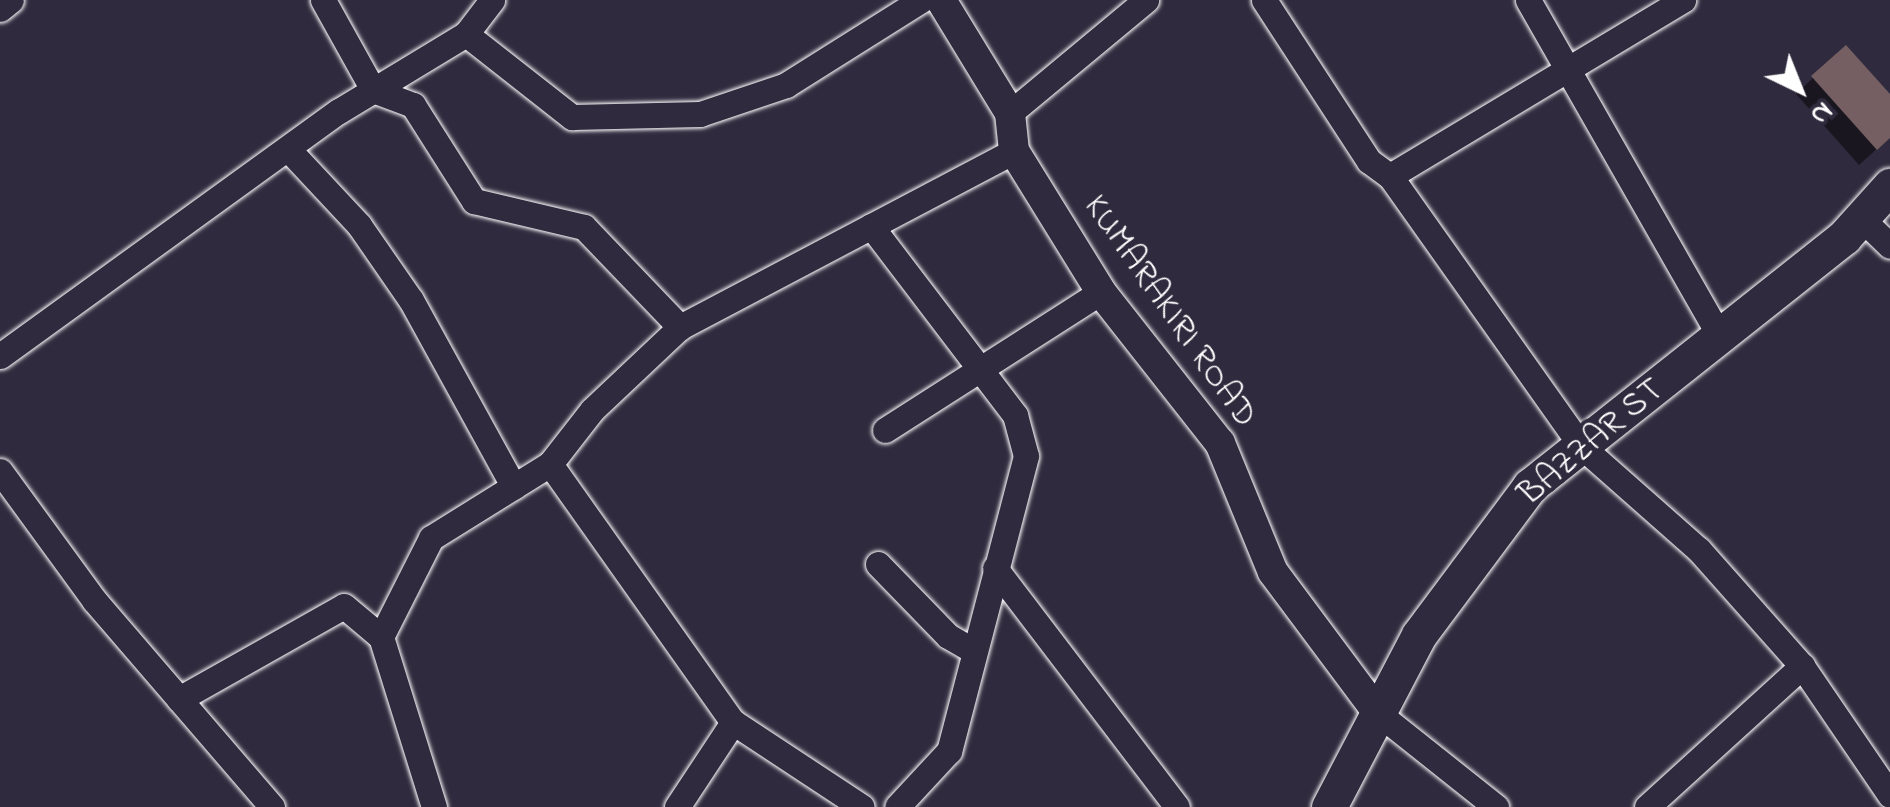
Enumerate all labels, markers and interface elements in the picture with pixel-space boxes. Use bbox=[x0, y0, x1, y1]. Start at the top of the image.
north arrow bbox=[1750, 40, 1850, 140]
text: N bbox=[1800, 91, 1842, 134]
street label: KUMARAKIRI ROAD bbox=[1073, 188, 1265, 436]
street label: BAZZAR ST bbox=[1511, 370, 1673, 516]

